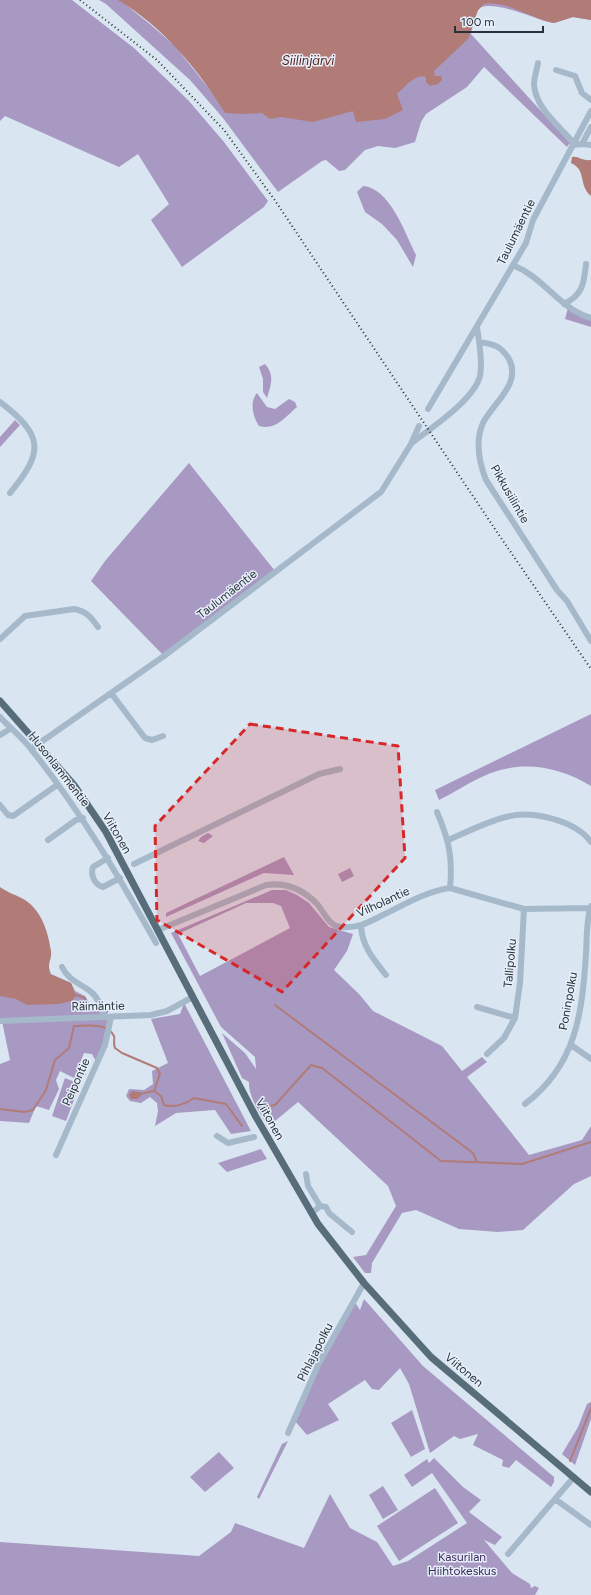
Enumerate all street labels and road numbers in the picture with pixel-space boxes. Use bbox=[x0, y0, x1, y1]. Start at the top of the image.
street label: Taulumäentie bbox=[494, 196, 538, 267]
street label: Pikkusiilintie bbox=[488, 462, 533, 526]
street label: Taulumäentie bbox=[195, 566, 260, 622]
street label: Husonlammentie bbox=[25, 729, 93, 810]
street label: Viitonen bbox=[100, 810, 135, 856]
street label: Vilholantie bbox=[354, 883, 412, 920]
street label: Tallipolku bbox=[501, 938, 519, 988]
street label: Poninpolku bbox=[556, 971, 580, 1031]
street label: Räimäntie bbox=[71, 999, 125, 1013]
street label: Peipontie bbox=[59, 1056, 93, 1108]
street label: Viitonen bbox=[253, 1096, 287, 1142]
street label: Pihlajapolku bbox=[294, 1320, 336, 1384]
street label: Viitonen bbox=[442, 1350, 486, 1390]

